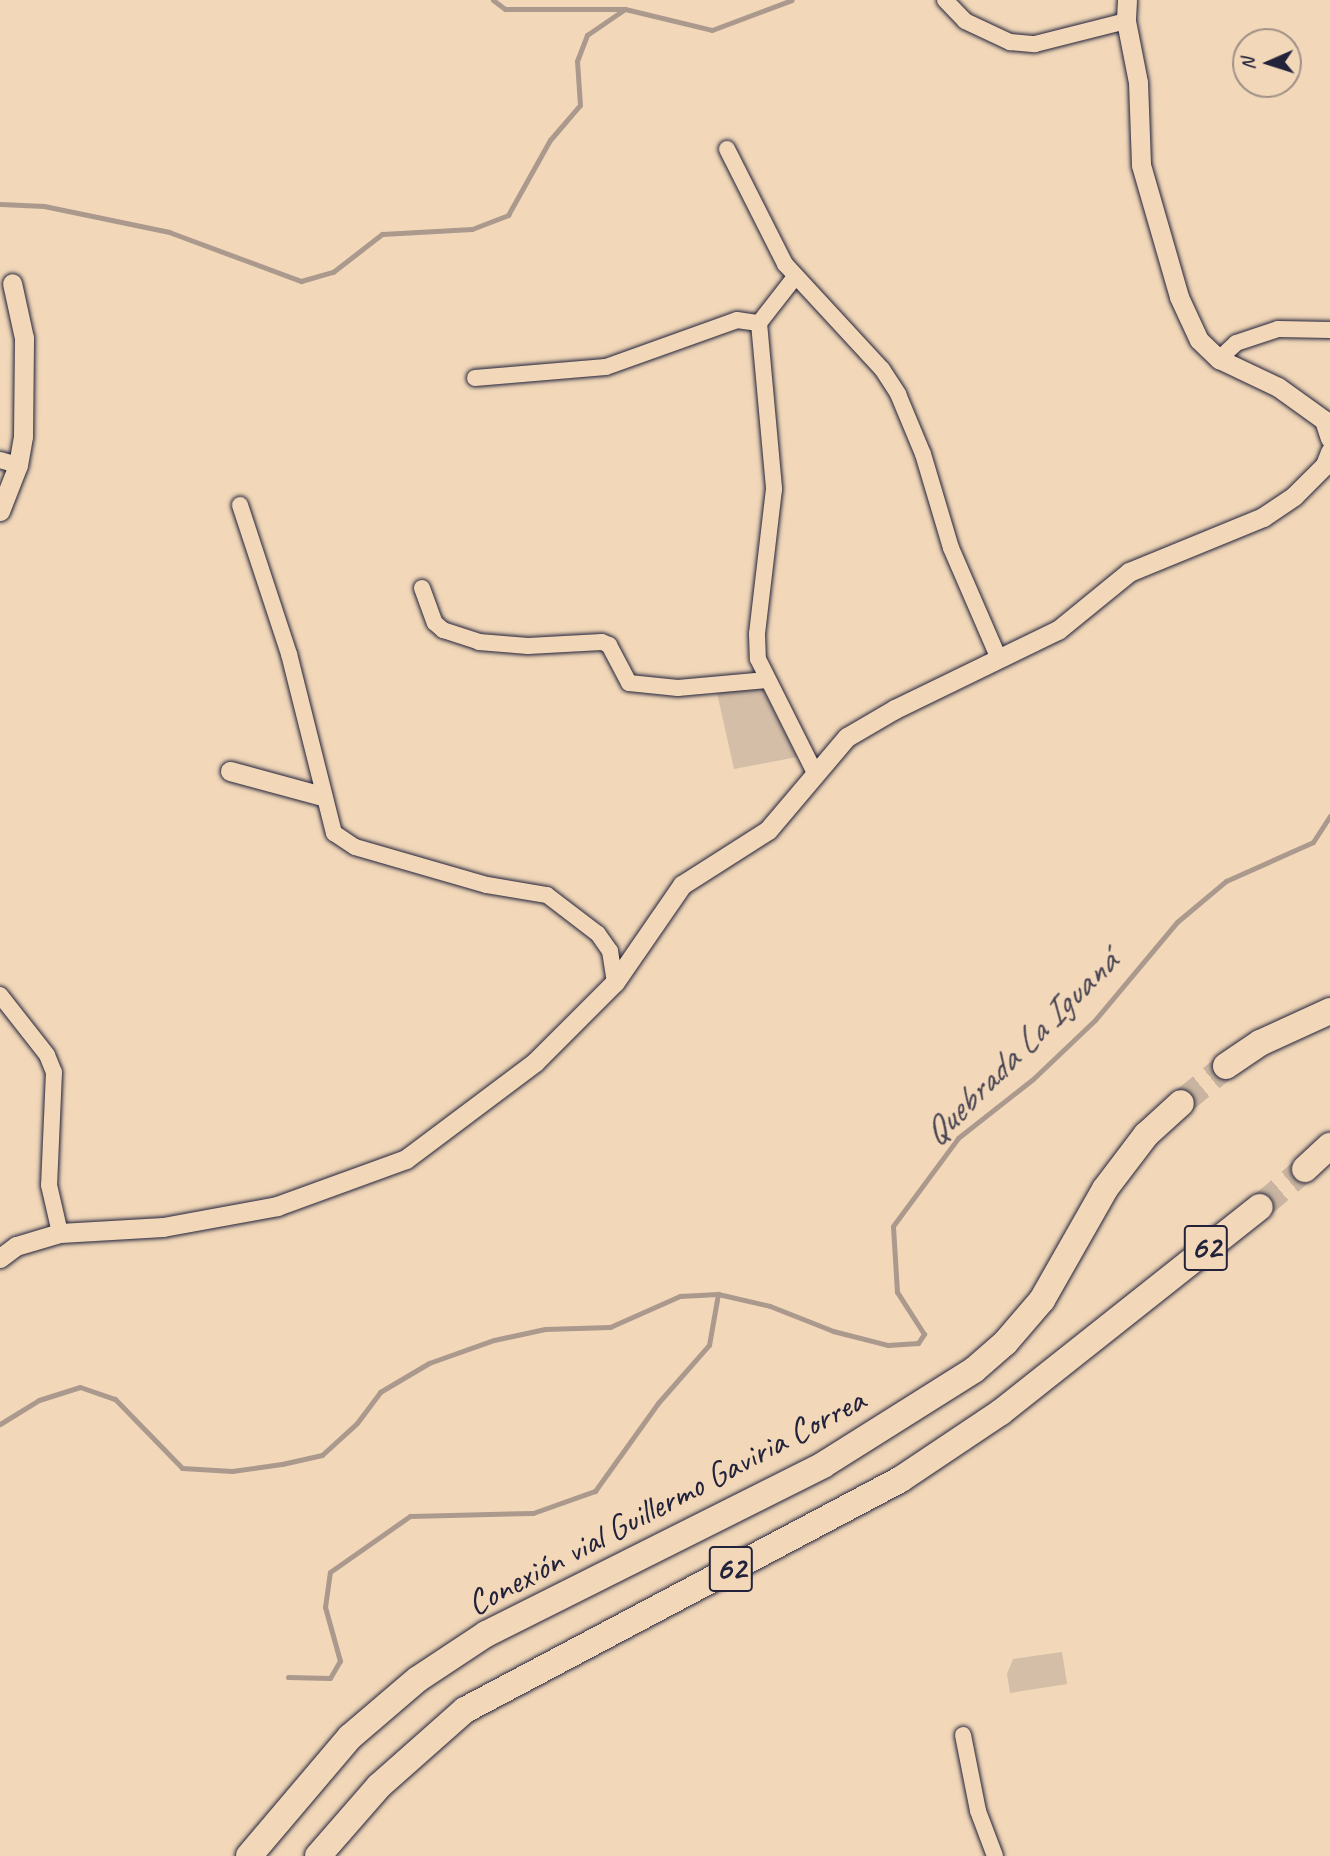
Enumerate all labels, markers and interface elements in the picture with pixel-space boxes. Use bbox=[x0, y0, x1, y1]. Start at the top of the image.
north arrow bbox=[1232, 28, 1302, 98]
text: N bbox=[1236, 57, 1260, 71]
water label: Quebrada La Iguaná bbox=[913, 941, 1127, 1155]
road number: 62 bbox=[1183, 1218, 1229, 1278]
street label: Conexión vial Guillermo Gaviria Correa bbox=[460, 1379, 872, 1625]
road number: 62 bbox=[708, 1540, 754, 1598]

